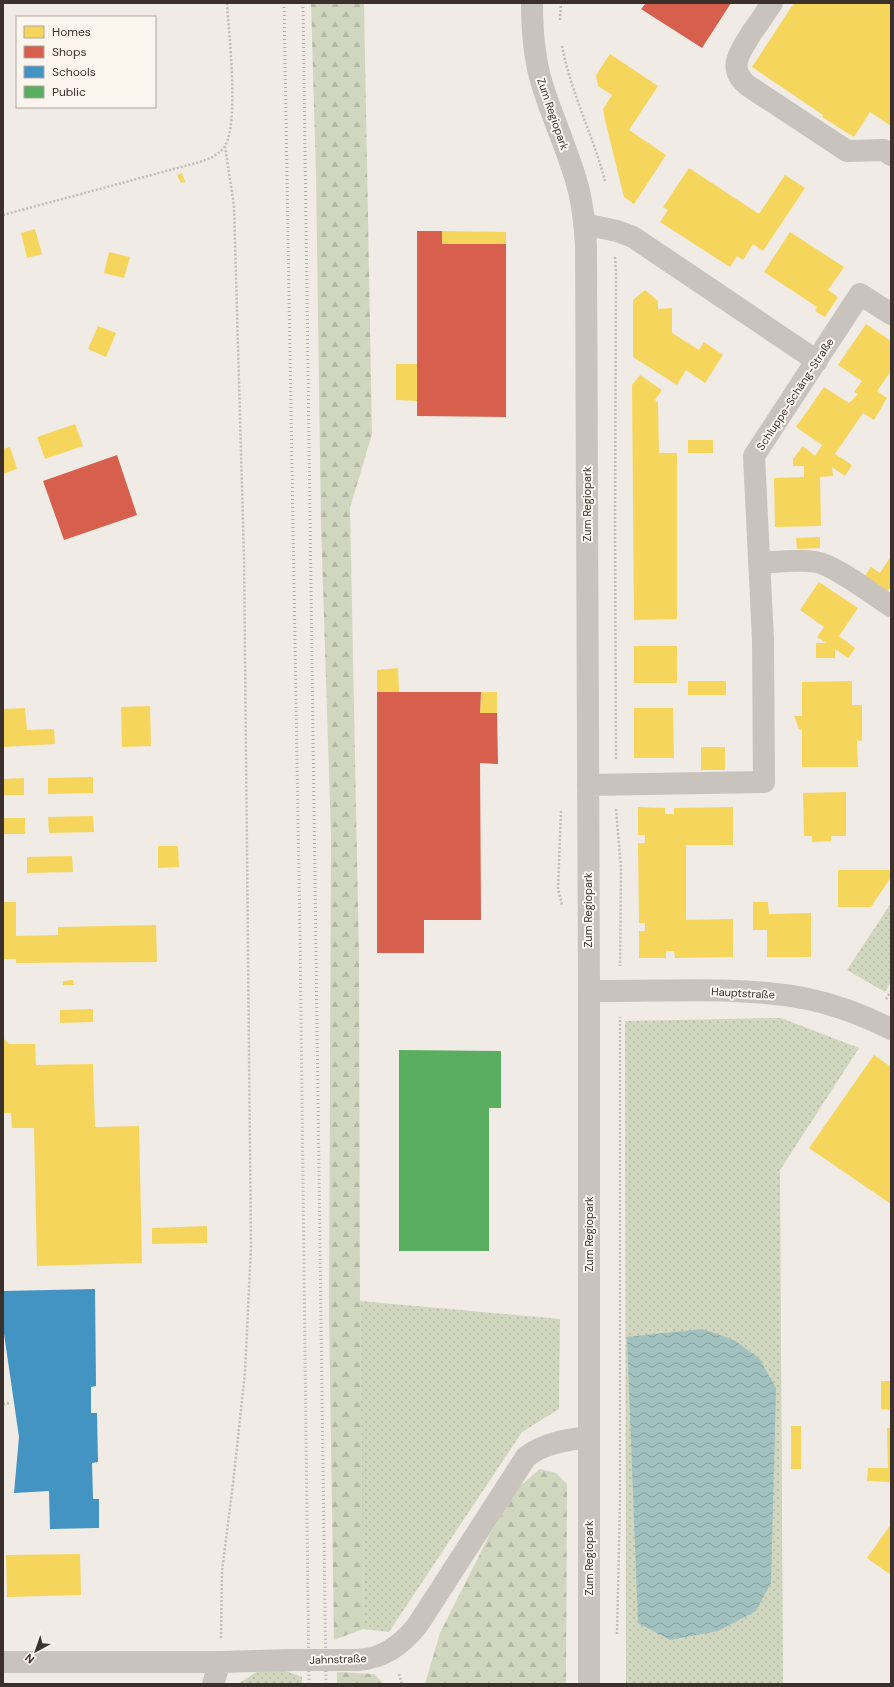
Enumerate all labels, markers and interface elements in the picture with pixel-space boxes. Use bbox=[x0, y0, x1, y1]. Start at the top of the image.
legend bbox=[16, 16, 156, 108]
text: Homes bbox=[52, 24, 91, 40]
text: Shops bbox=[52, 44, 87, 60]
text: Schools bbox=[52, 64, 96, 80]
street label: Zum Regiopark bbox=[534, 76, 572, 152]
text: Public bbox=[52, 84, 86, 100]
street label: Schluppe-Schäng-Straße bbox=[753, 335, 837, 453]
street label: Zum Regiopark bbox=[580, 466, 594, 542]
street label: Zum Regiopark bbox=[581, 872, 595, 948]
street label: Hauptstraße bbox=[711, 984, 775, 1002]
street label: Zum Regiopark bbox=[582, 1196, 596, 1272]
street label: Zum Regiopark bbox=[582, 1520, 596, 1596]
north arrow bbox=[16, 1631, 56, 1671]
text: N bbox=[22, 1651, 37, 1667]
street label: Jahnstraße bbox=[309, 1651, 367, 1667]

